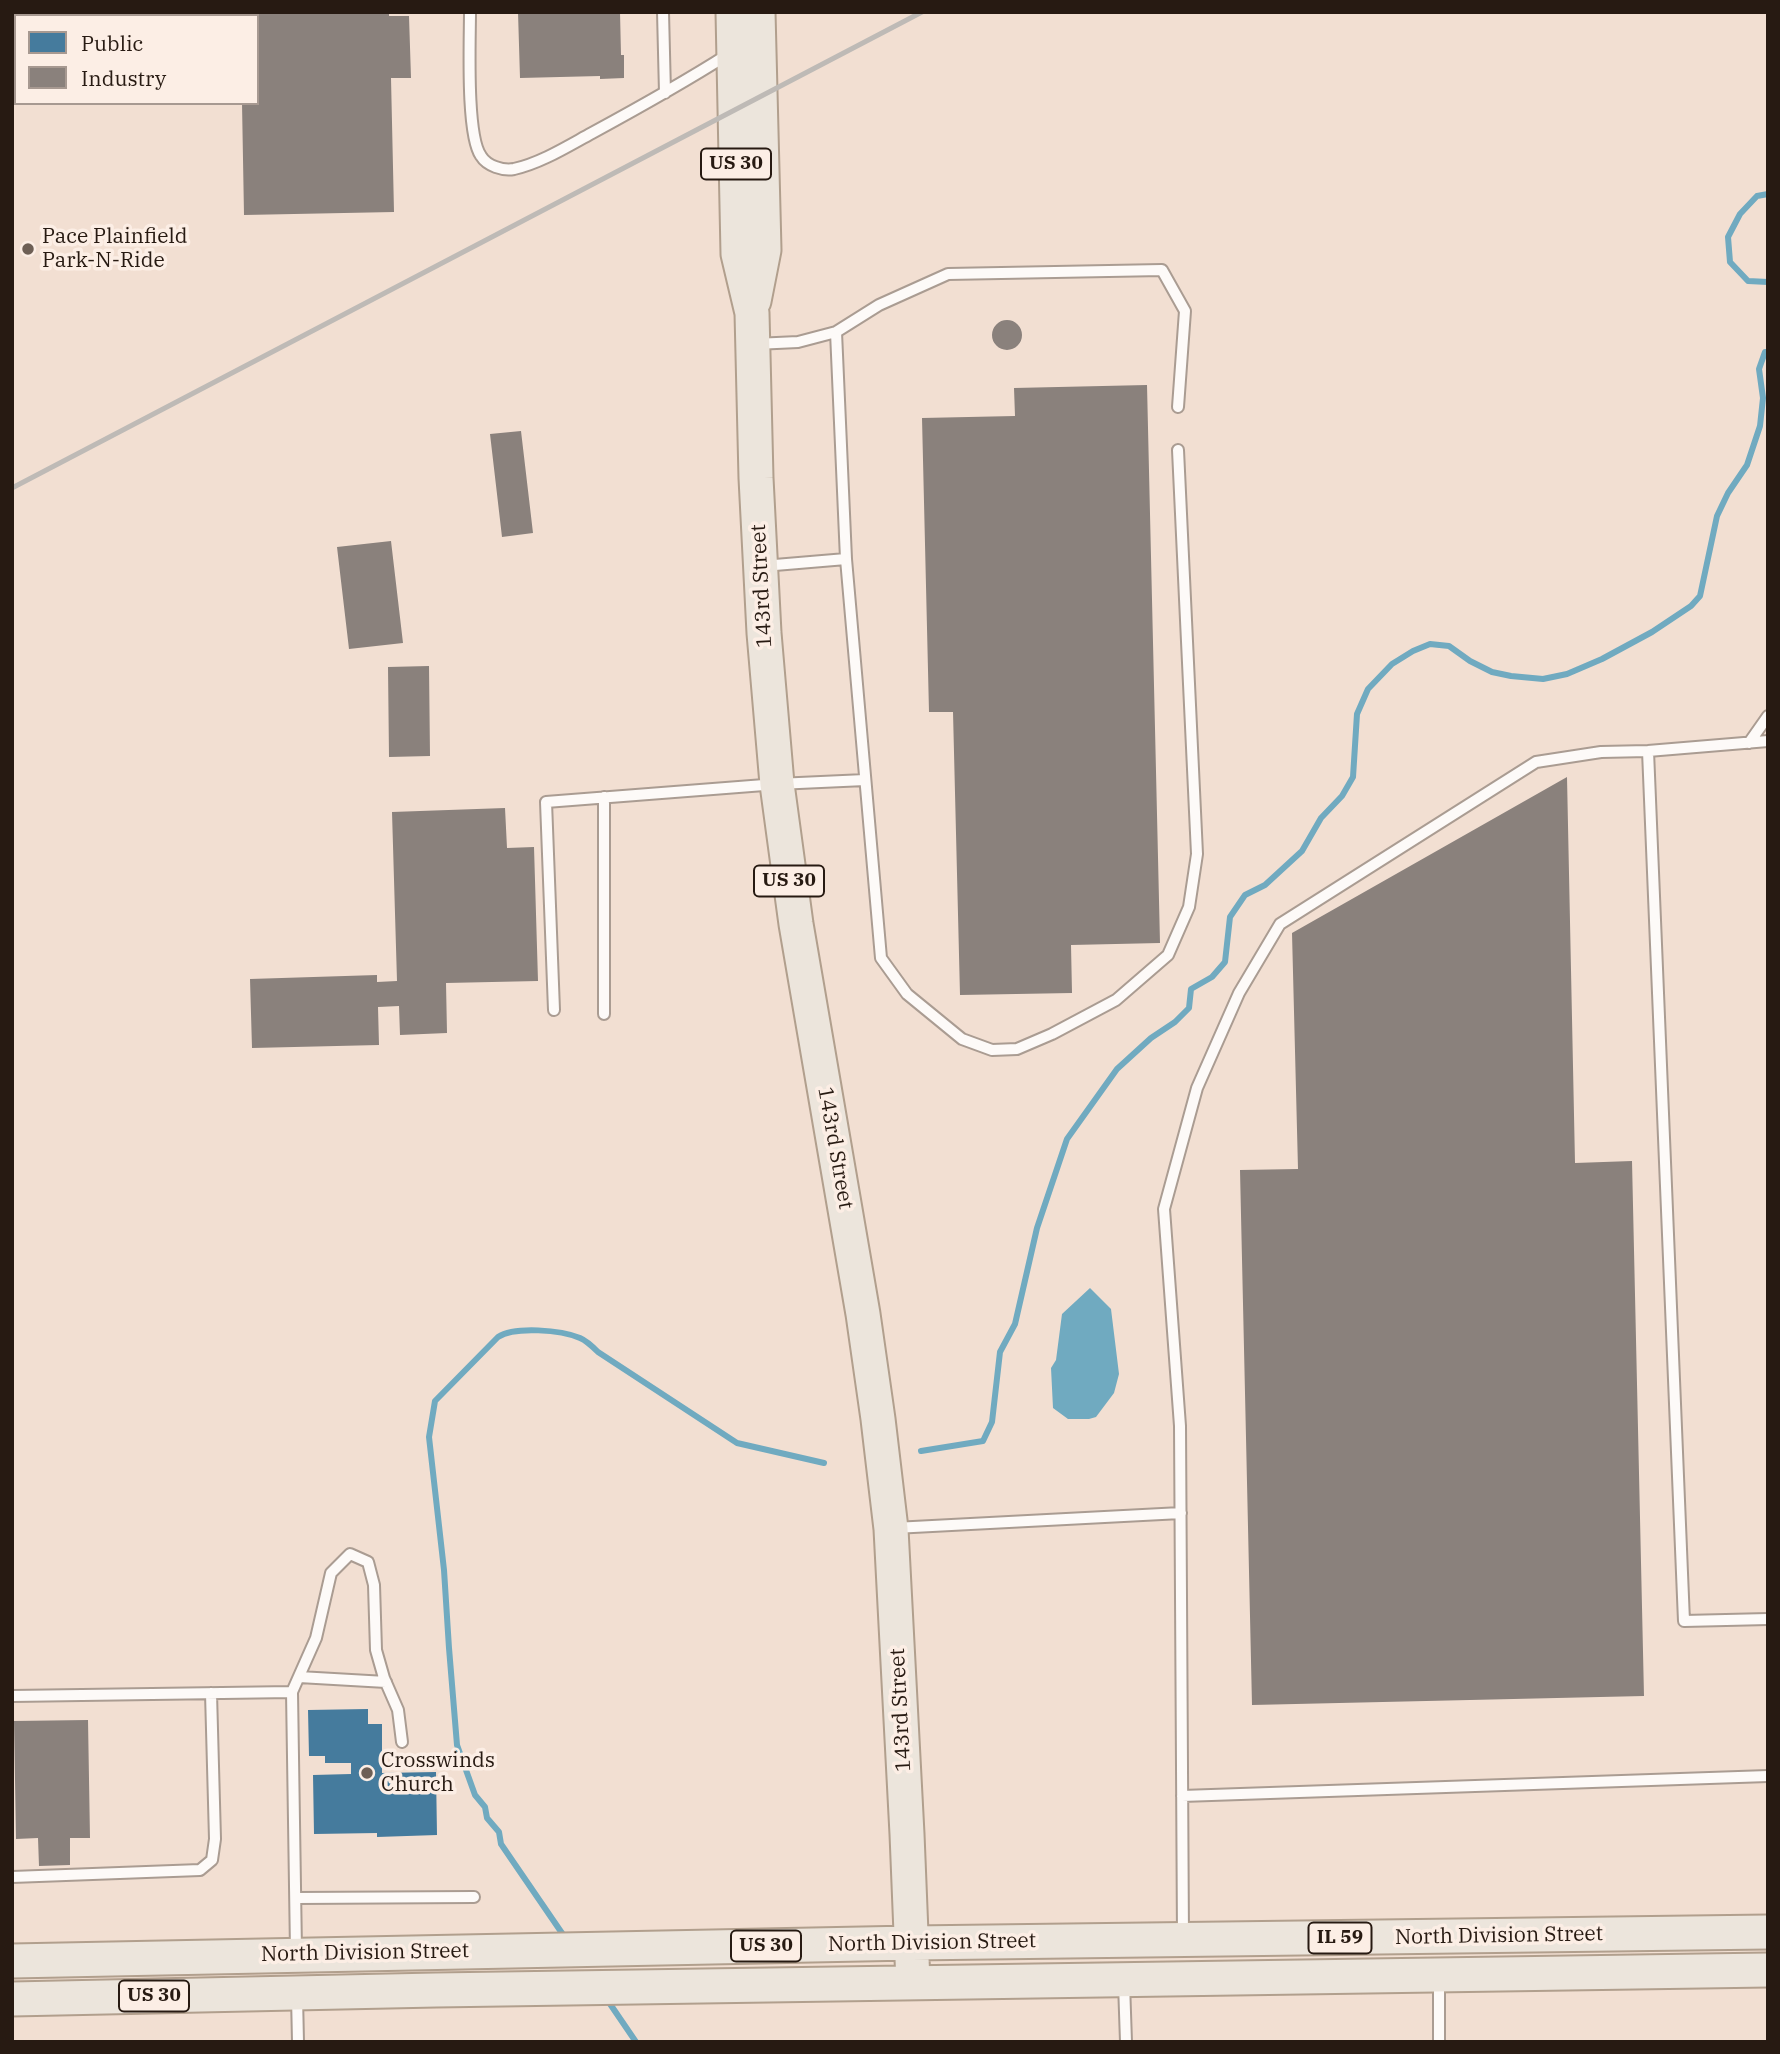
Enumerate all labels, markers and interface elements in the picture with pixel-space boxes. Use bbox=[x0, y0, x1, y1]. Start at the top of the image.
legend bbox=[14, 14, 259, 105]
text: Public bbox=[81, 29, 143, 57]
text: Industry bbox=[81, 64, 166, 92]
road number: US 30 bbox=[701, 148, 771, 180]
place label: Pace Plainfield Park-N-Ride bbox=[42, 224, 188, 274]
marker: Pace Plainfield Park-N-Ride bbox=[20, 241, 36, 257]
street label: 143rd Street bbox=[746, 524, 778, 648]
road number: US 30 bbox=[754, 866, 824, 897]
street label: 143rd Street bbox=[812, 1085, 858, 1211]
street label: 143rd Street bbox=[885, 1648, 917, 1772]
place label: Crosswinds Church bbox=[381, 1748, 495, 1798]
marker: Crosswinds Church bbox=[359, 1765, 375, 1781]
road number: IL 59 bbox=[1308, 1922, 1372, 1954]
street label: North Division Street bbox=[1395, 1922, 1603, 1950]
street label: North Division Street bbox=[828, 1929, 1036, 1957]
road number: US 30 bbox=[731, 1930, 801, 1962]
street label: North Division Street bbox=[261, 1939, 469, 1967]
road number: US 30 bbox=[119, 1980, 189, 2012]

